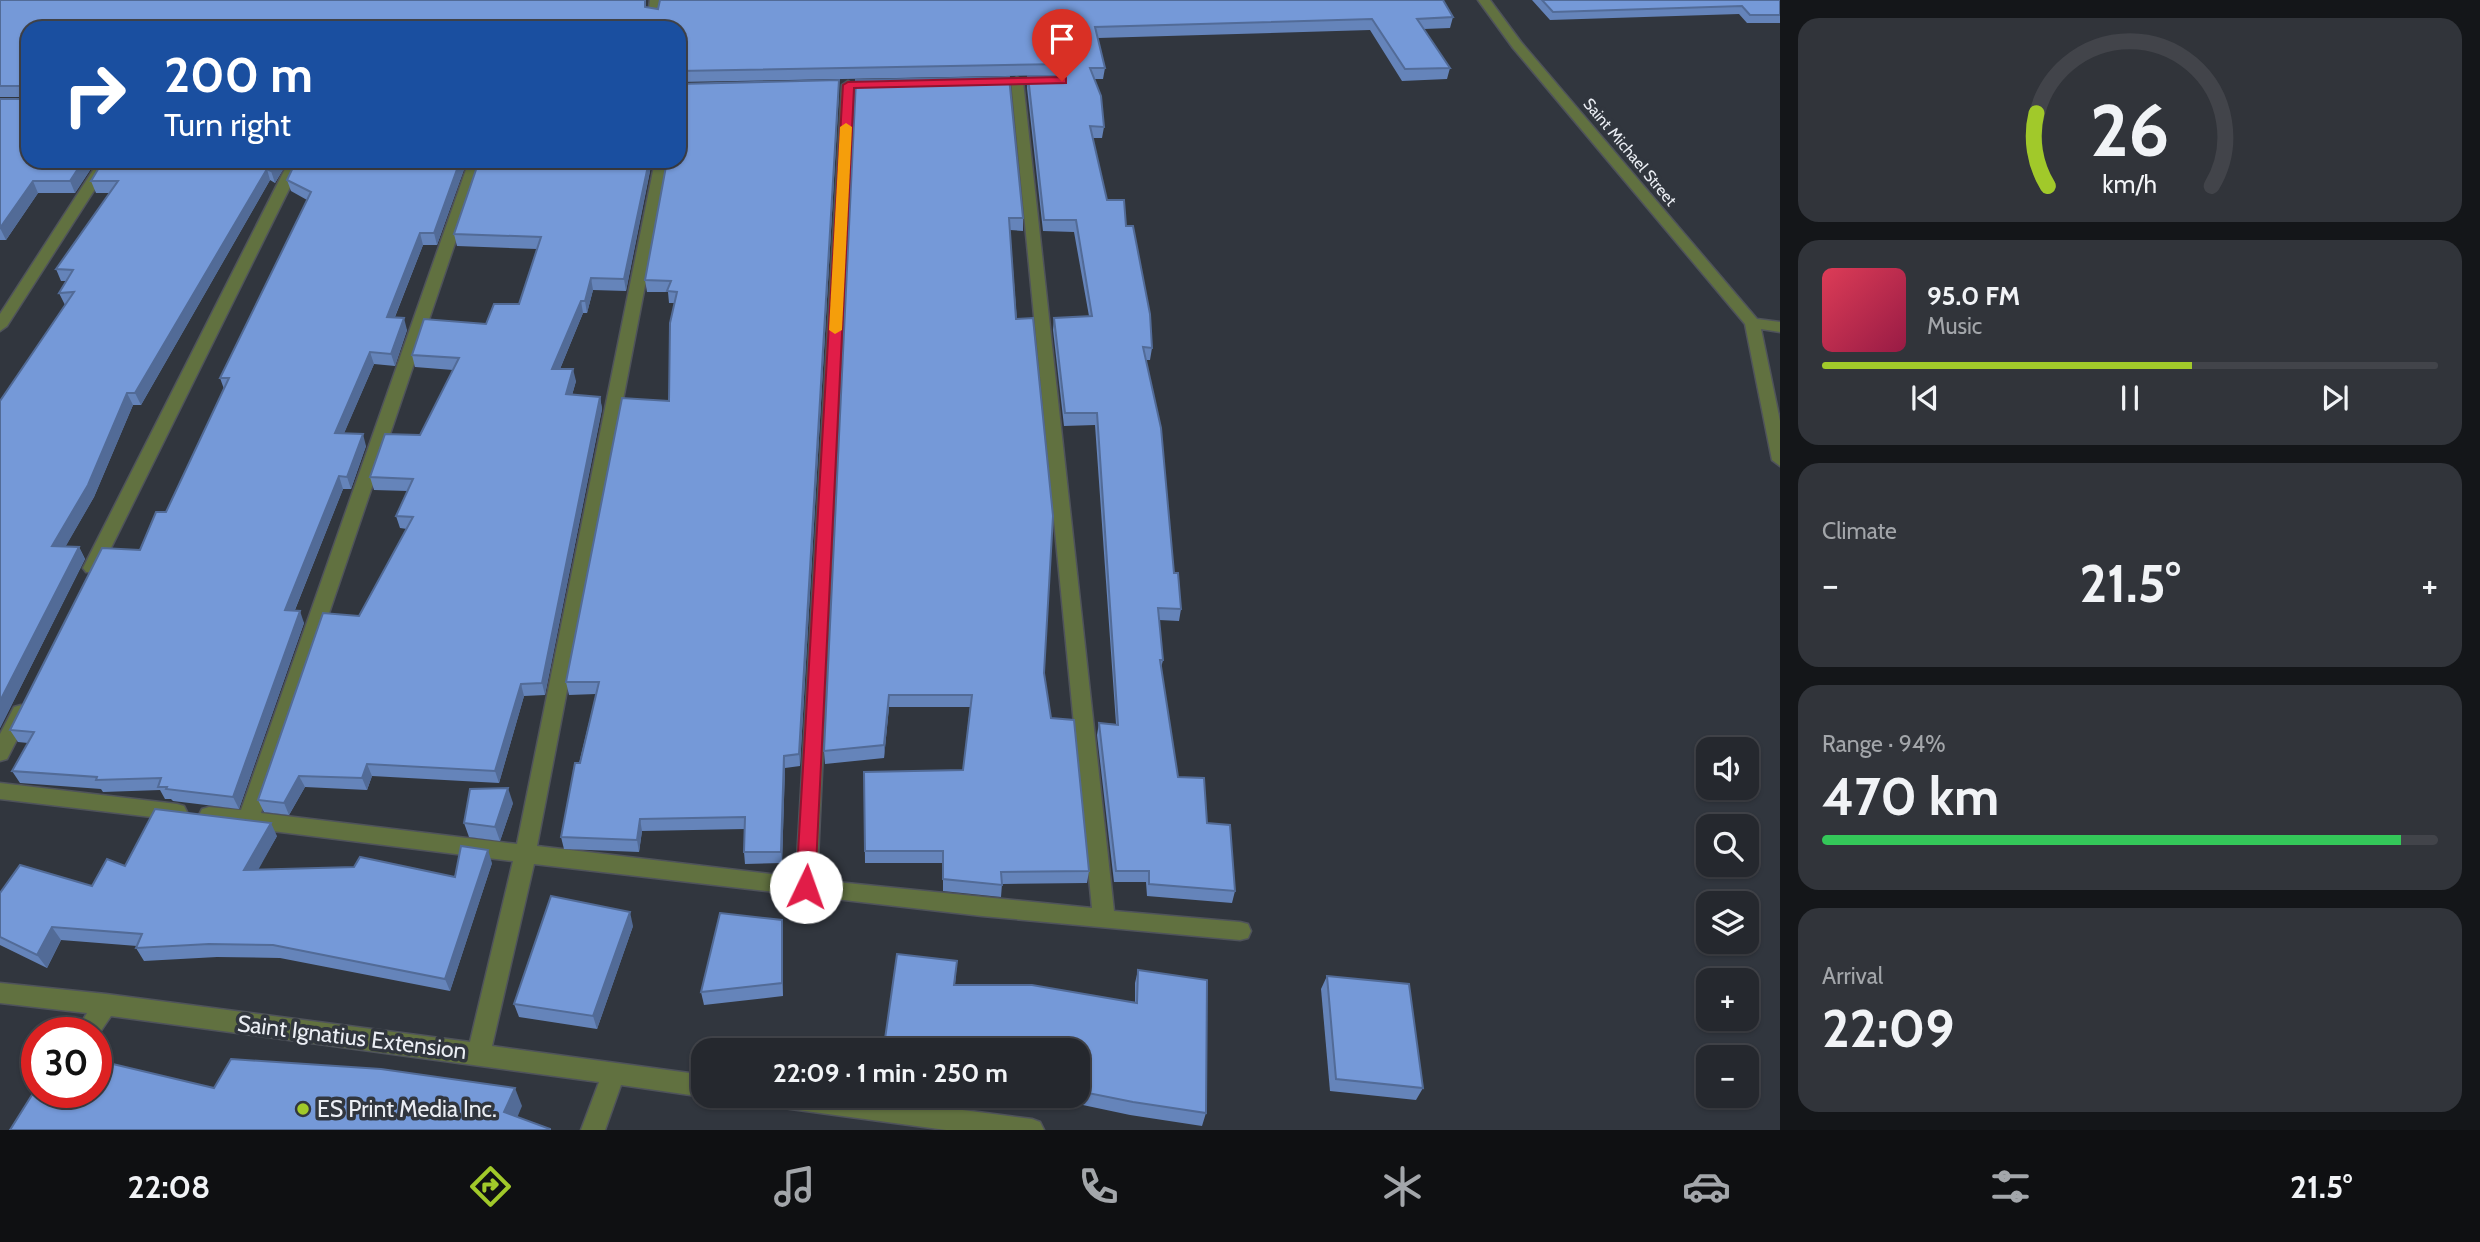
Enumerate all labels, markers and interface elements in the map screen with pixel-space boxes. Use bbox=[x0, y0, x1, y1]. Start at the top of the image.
pin bbox=[1032, 9, 1092, 81]
icon: arrive bbox=[1043, 20, 1081, 58]
text: 200 m bbox=[164, 45, 313, 104]
icon: right bbox=[49, 49, 140, 140]
text: 26 bbox=[2090, 87, 2170, 175]
street label: Saint Michael Street bbox=[1579, 94, 1681, 210]
text: Turn right bbox=[164, 105, 291, 144]
text: km/h bbox=[2103, 169, 2157, 199]
text: 95.0 FM bbox=[1927, 280, 2020, 312]
text: Music bbox=[1927, 312, 1982, 340]
icon: previous bbox=[1906, 379, 1944, 417]
icon: pause bbox=[2111, 379, 2149, 417]
icon: next bbox=[2316, 379, 2354, 417]
text: Climate bbox=[1822, 517, 1897, 545]
text: 21.5° bbox=[2079, 552, 2181, 615]
text: − bbox=[1822, 561, 1839, 608]
text: + bbox=[2421, 561, 2438, 608]
text: Range · 94% bbox=[1822, 730, 1946, 758]
map controls bbox=[1696, 737, 1759, 1108]
button: sound bbox=[1696, 737, 1759, 800]
text: 470 km bbox=[1822, 765, 1999, 828]
button: search bbox=[1696, 814, 1759, 877]
position arrow bbox=[769, 850, 843, 924]
button: layers bbox=[1696, 891, 1759, 954]
text: Arrival bbox=[1822, 962, 1883, 990]
button: + bbox=[1696, 968, 1759, 1031]
text: 22:09 bbox=[1822, 997, 1955, 1060]
street label: Saint Ignatius Extension bbox=[236, 1009, 468, 1065]
speed limit sign: 30 bbox=[21, 1017, 112, 1108]
button: − bbox=[1696, 1045, 1759, 1108]
text: 22:09 · 1 min · 250 m bbox=[773, 1057, 1008, 1089]
place label: ES Print Media Inc. bbox=[317, 1095, 497, 1123]
marker: ES Print Media Inc. bbox=[295, 1101, 311, 1117]
icon: directions bbox=[466, 1162, 515, 1211]
icon: music bbox=[770, 1162, 819, 1211]
icon: phone bbox=[1074, 1162, 1123, 1211]
icon: climate bbox=[1378, 1162, 1427, 1211]
icon: car bbox=[1682, 1162, 1731, 1211]
icon: filters bbox=[1986, 1162, 2035, 1211]
text: 22:08 bbox=[128, 1167, 210, 1206]
text: 21.5° bbox=[2290, 1167, 2352, 1206]

